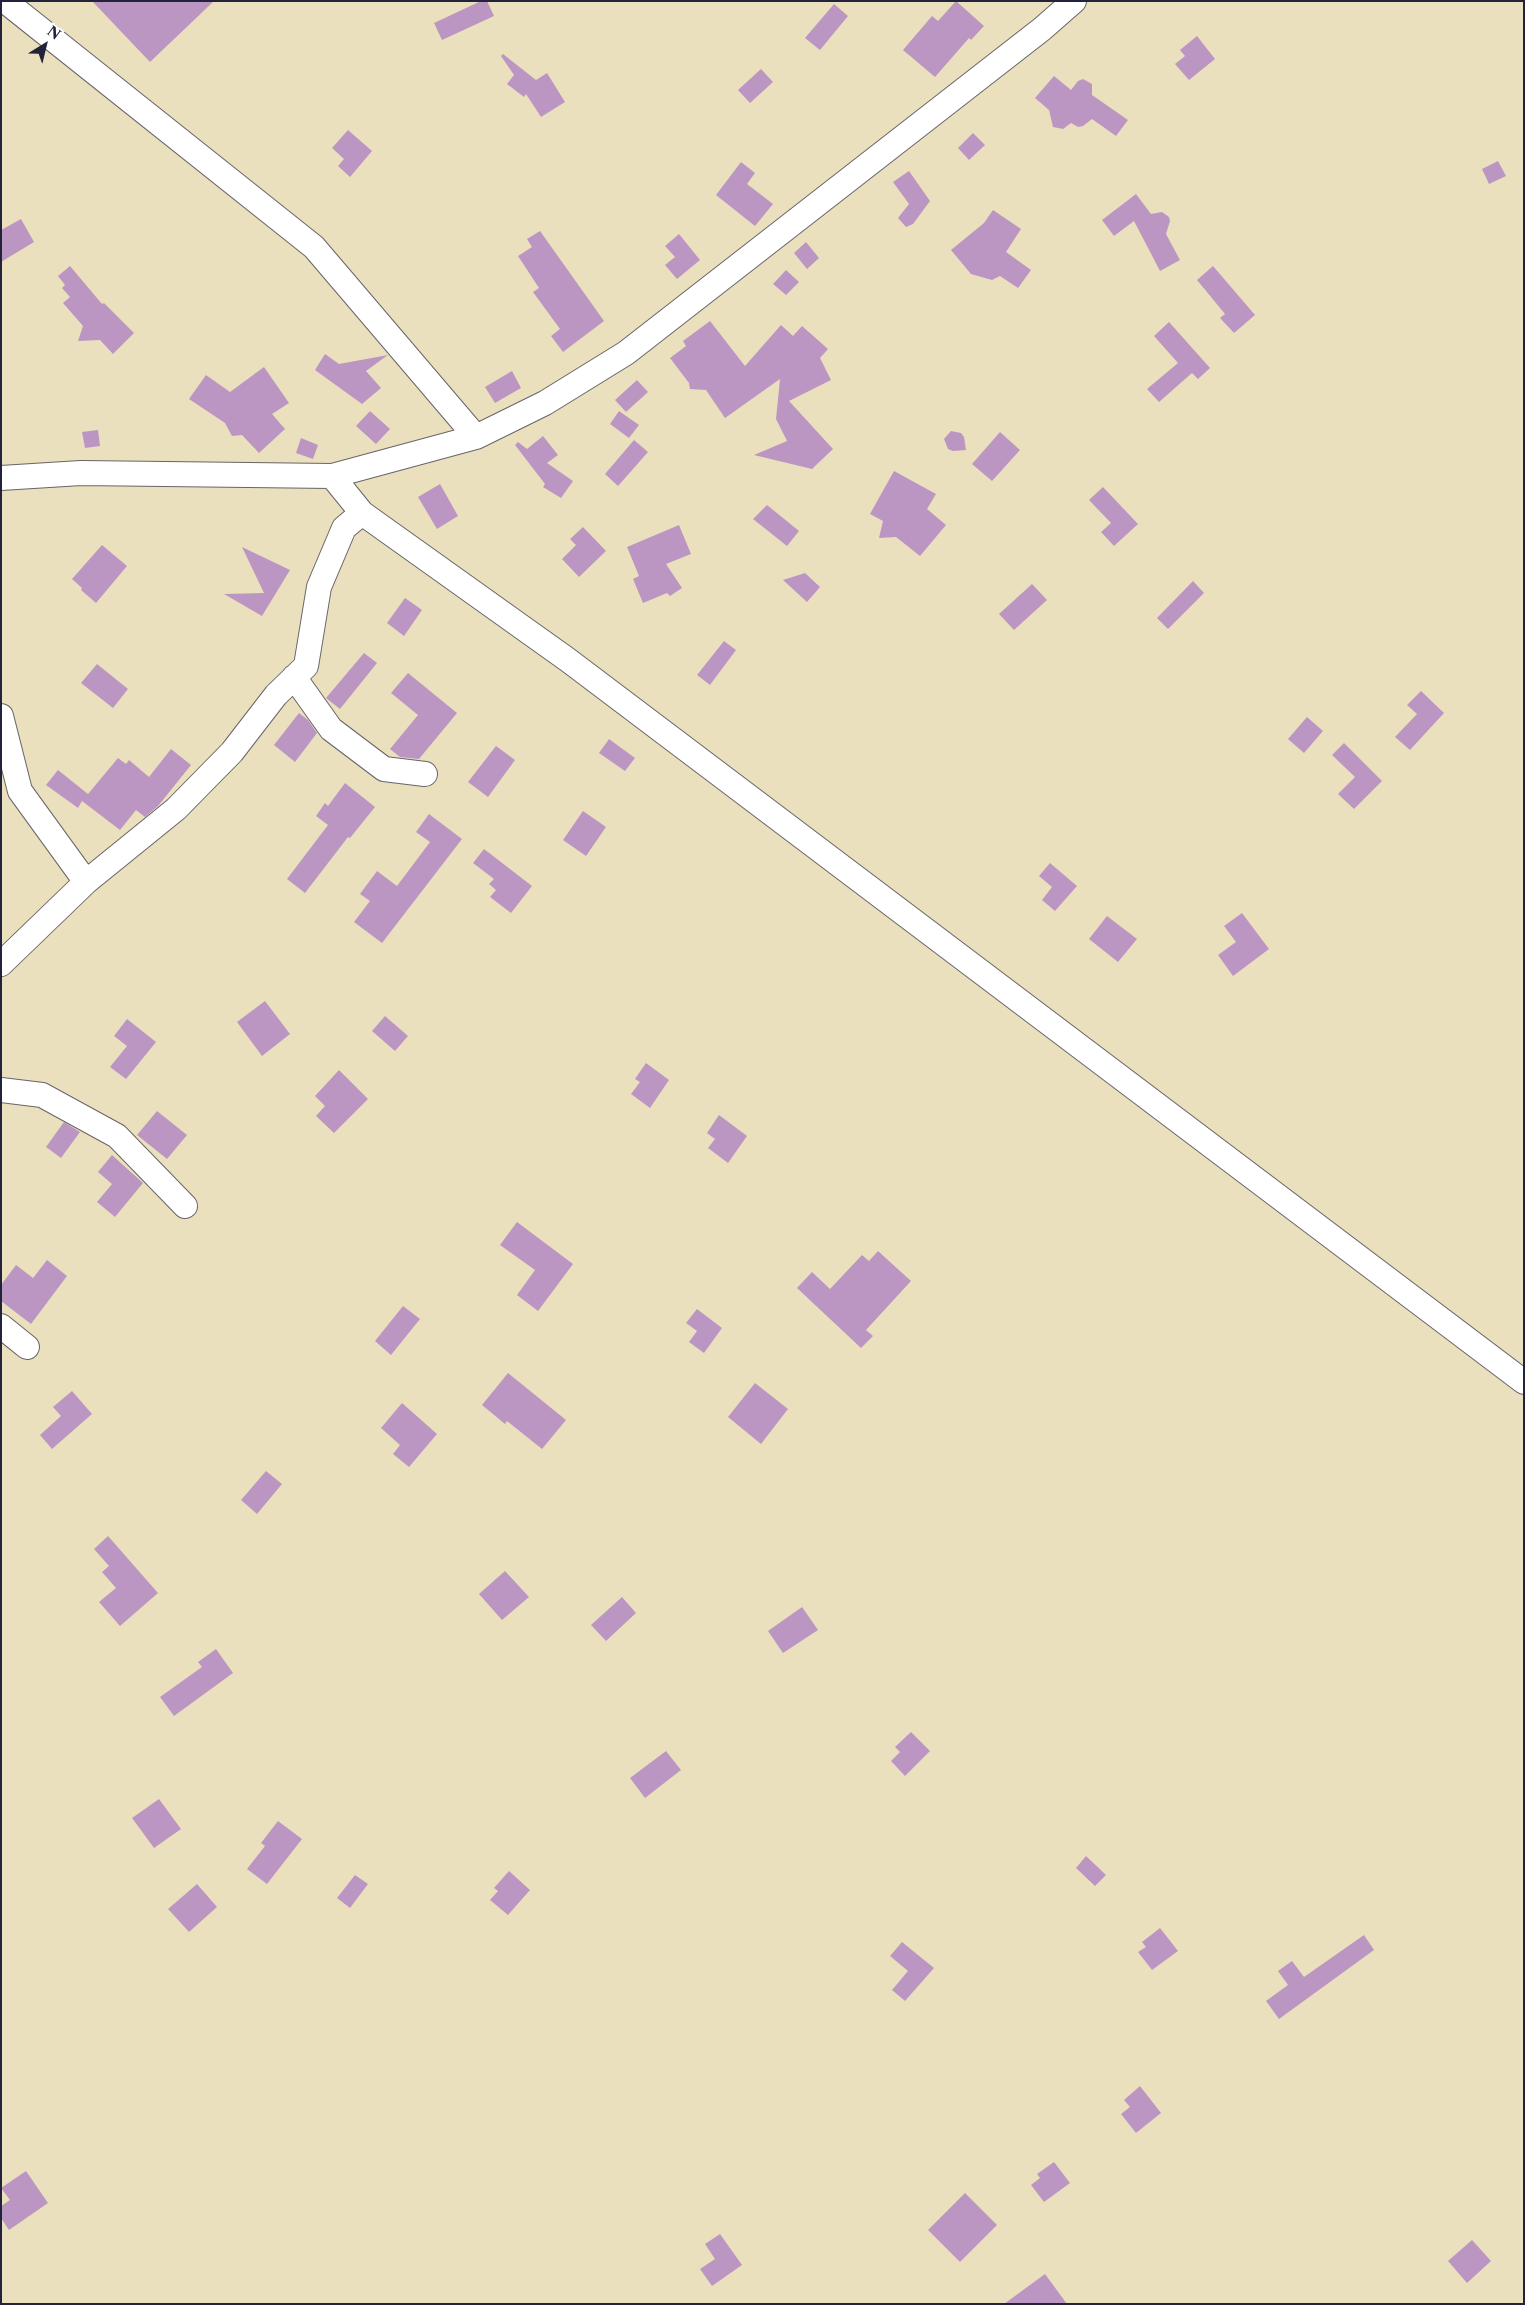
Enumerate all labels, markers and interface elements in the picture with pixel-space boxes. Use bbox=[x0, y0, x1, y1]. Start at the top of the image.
north arrow bbox=[20, 20, 70, 70]
text: N bbox=[44, 22, 64, 44]

